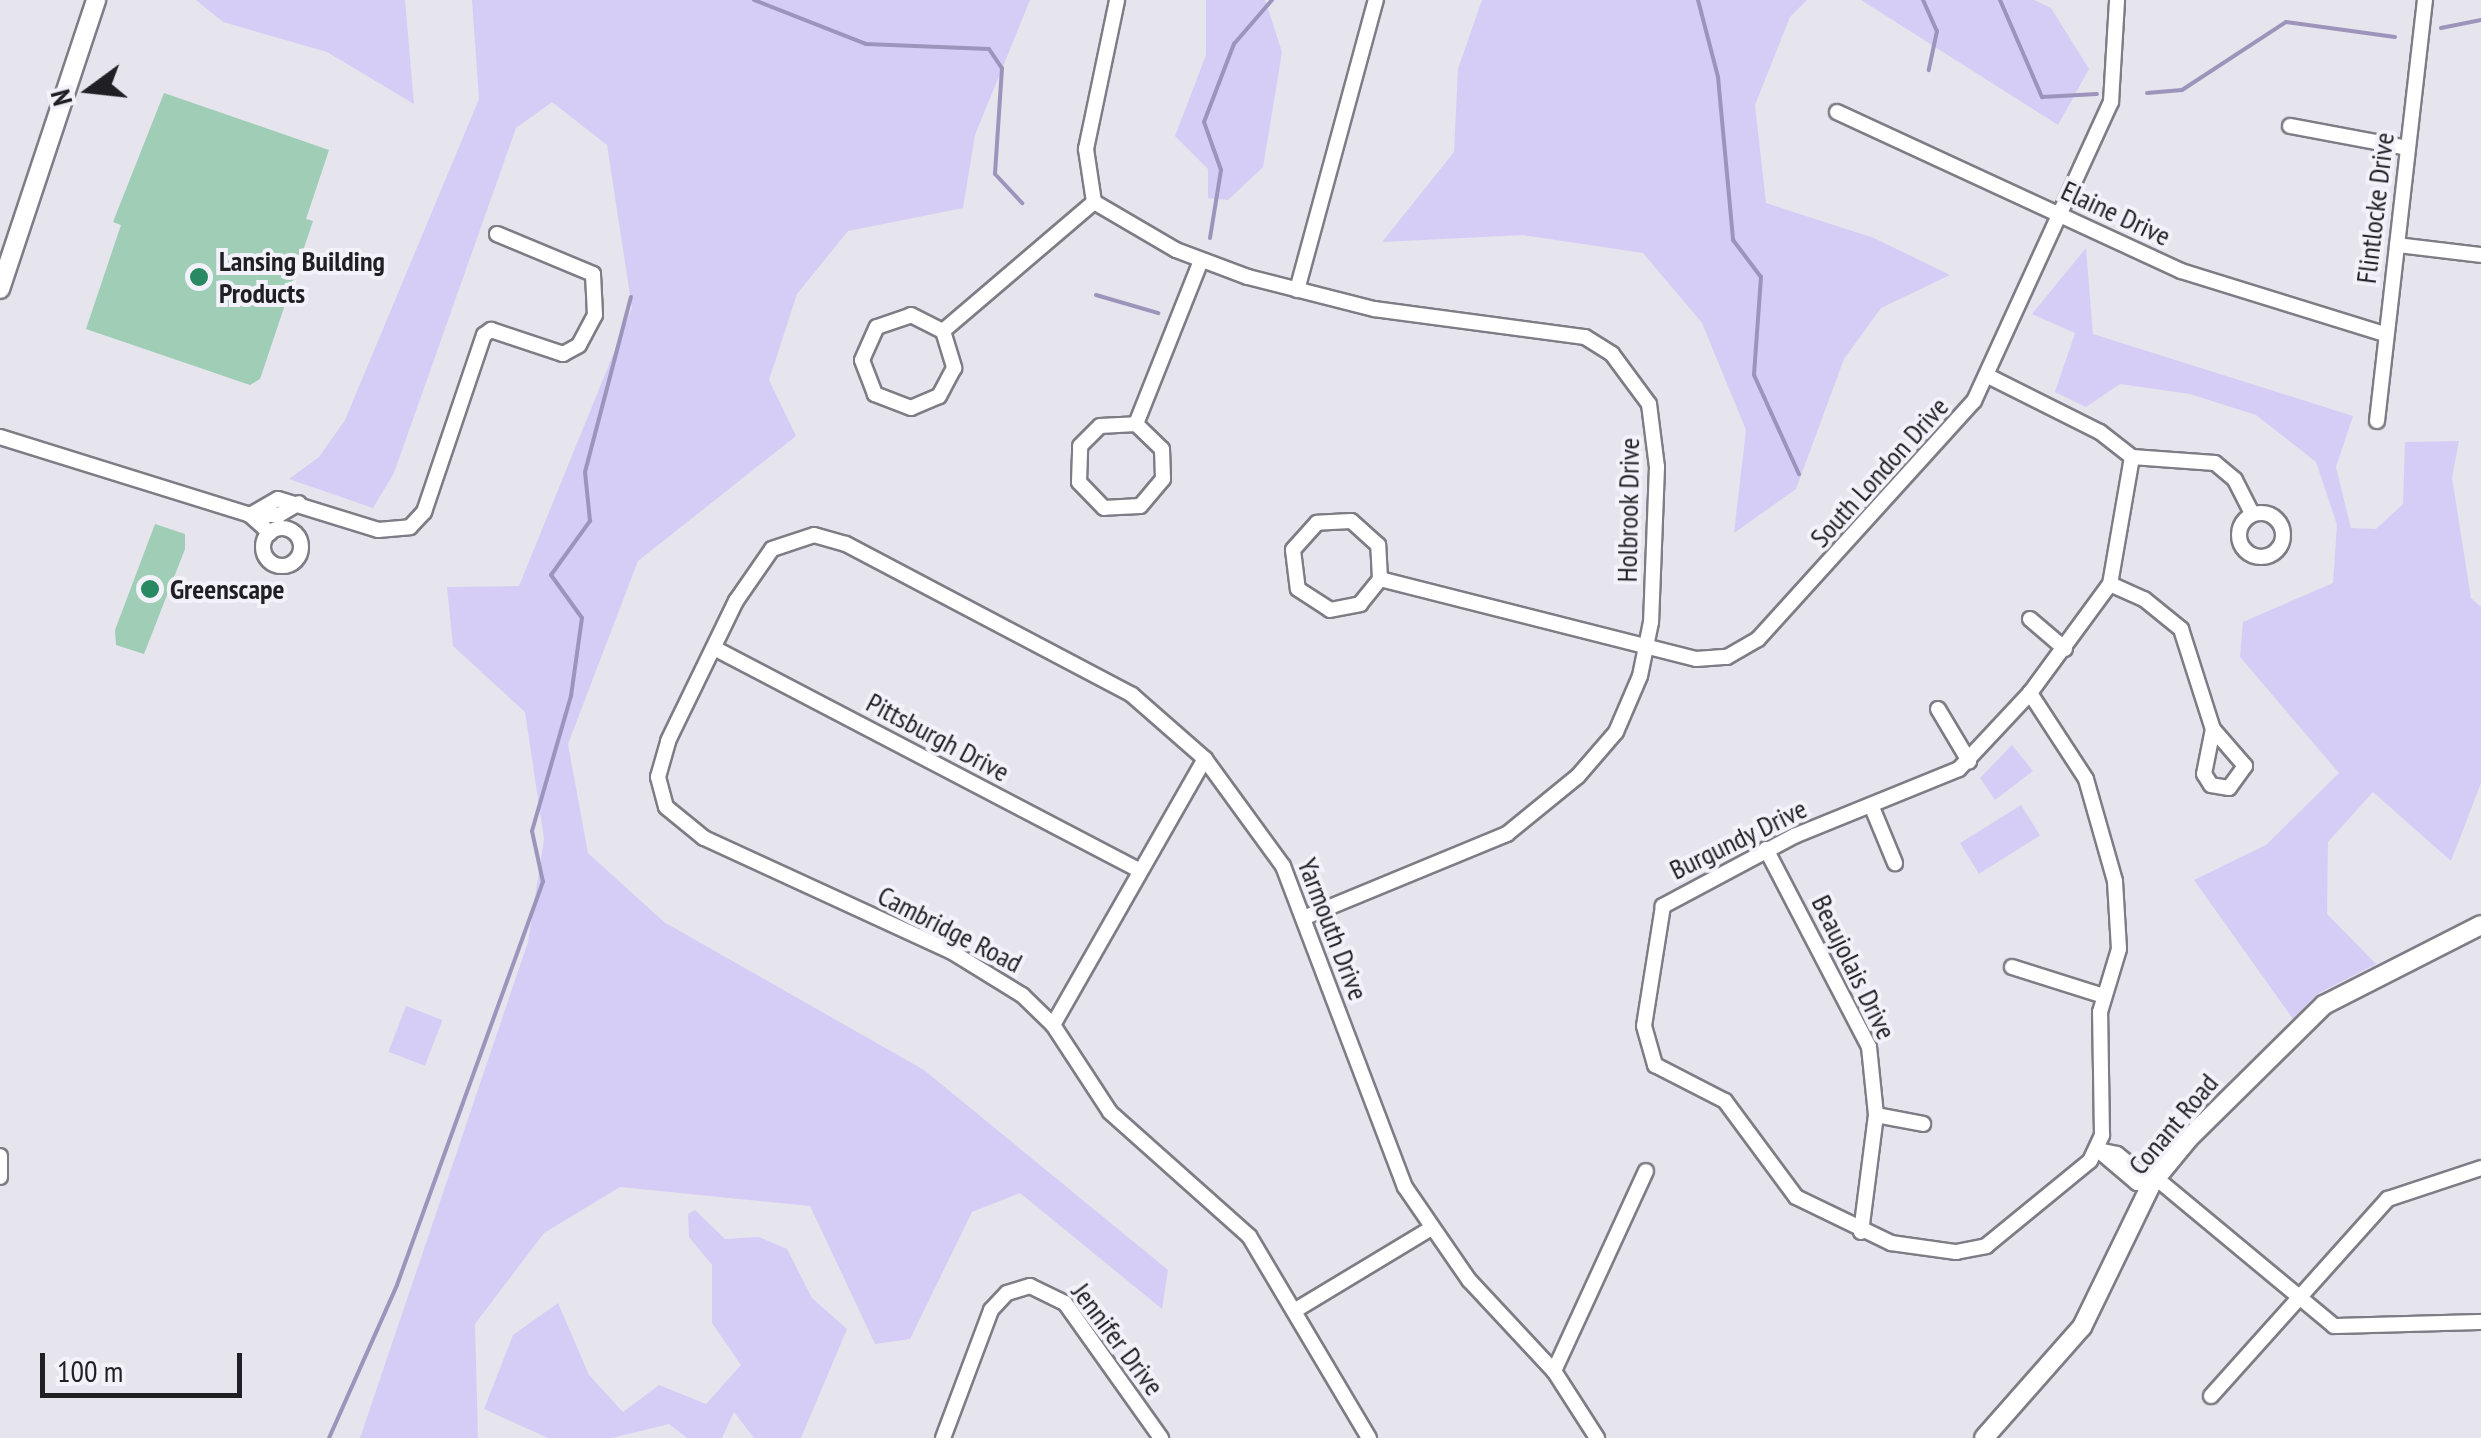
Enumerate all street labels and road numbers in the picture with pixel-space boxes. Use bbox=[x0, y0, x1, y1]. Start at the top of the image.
street label: Flintlocke Drive bbox=[2349, 131, 2401, 285]
street label: Elaine Drive bbox=[2056, 173, 2176, 253]
street label: South London Drive bbox=[1803, 390, 1955, 554]
street label: Holbrook Drive bbox=[1610, 437, 1646, 583]
street label: Pittsburgh Drive bbox=[861, 685, 1015, 789]
street label: Burgundy Drive bbox=[1664, 791, 1812, 887]
street label: Yarmouth Drive bbox=[1291, 853, 1375, 1005]
street label: Cambridge Road bbox=[872, 878, 1028, 980]
street label: Beaujolais Drive bbox=[1805, 889, 1903, 1045]
street label: Conant Road bbox=[2121, 1067, 2225, 1181]
street label: Jennifer Drive bbox=[1065, 1276, 1171, 1402]

